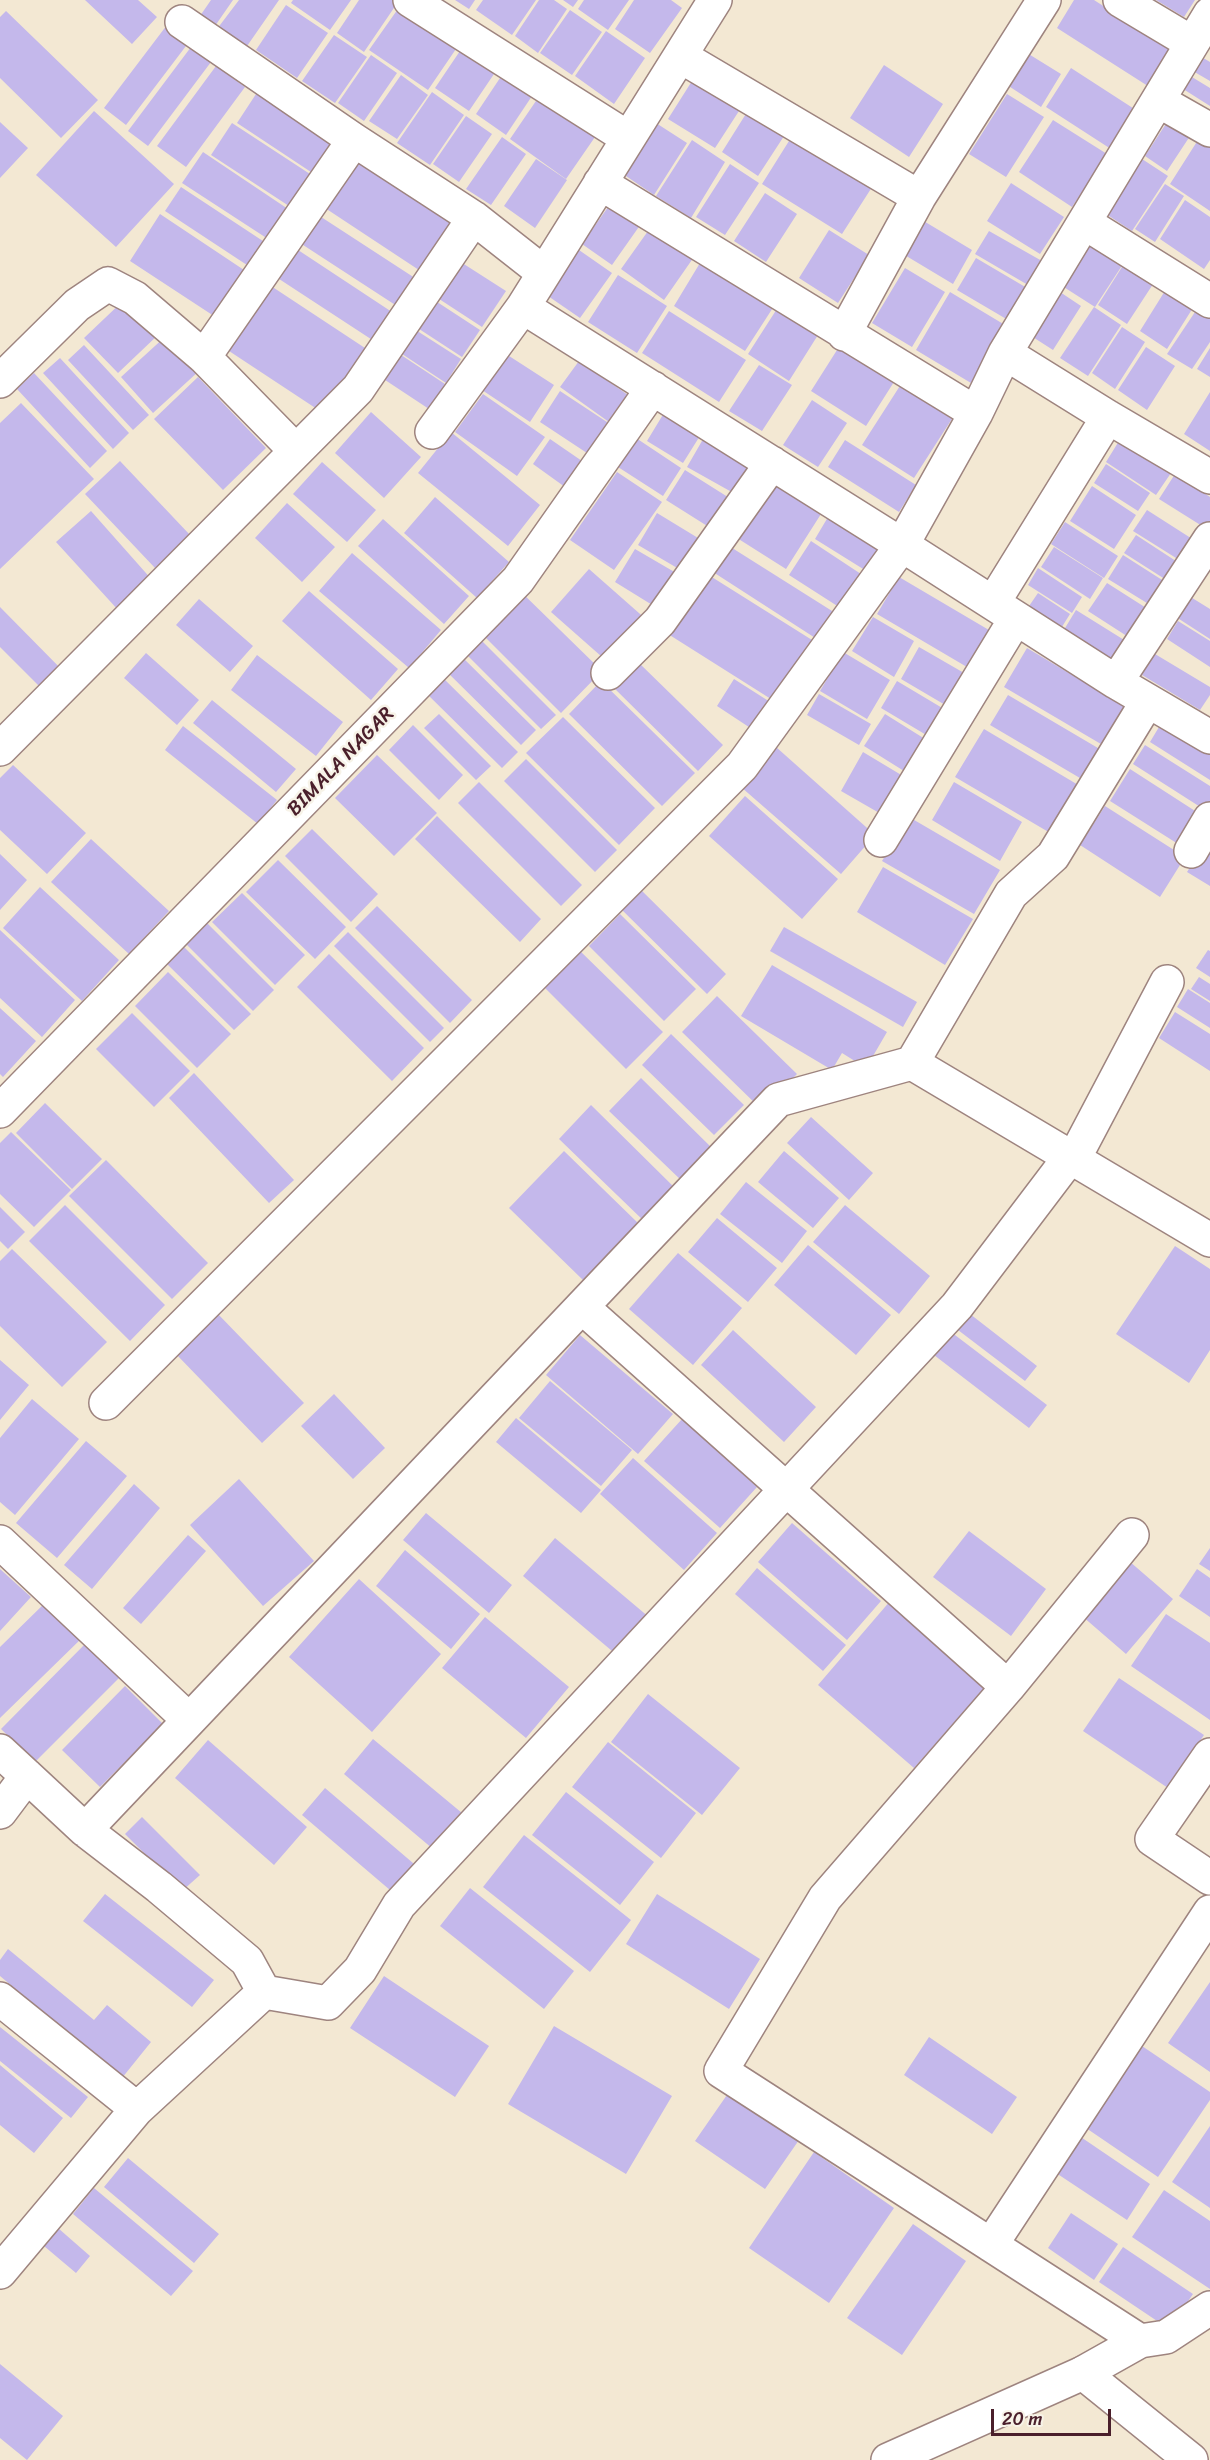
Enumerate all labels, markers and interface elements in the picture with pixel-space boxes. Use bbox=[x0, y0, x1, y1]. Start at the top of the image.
street label: BIMALA NAGAR bbox=[283, 702, 399, 822]
scale bar bbox=[994, 2397, 1114, 2435]
text: 20 m bbox=[1002, 2403, 1042, 2435]

